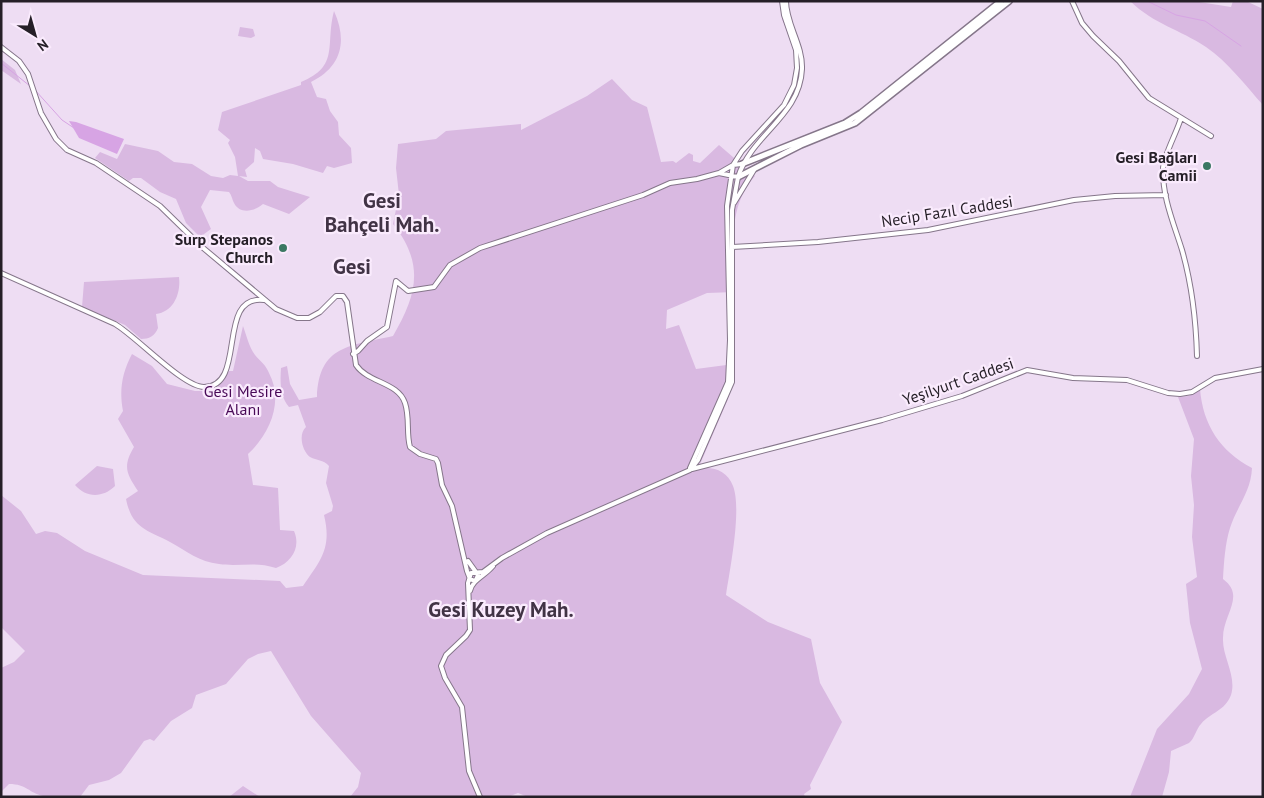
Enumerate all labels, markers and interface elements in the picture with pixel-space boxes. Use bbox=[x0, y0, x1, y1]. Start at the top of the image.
north arrow bbox=[10, 10, 60, 60]
text: N bbox=[34, 35, 52, 55]
place label: Gesi Bağları Camii bbox=[1115, 147, 1197, 185]
marker: Gesi Bağları Camii bbox=[1201, 160, 1213, 172]
district label: Gesi Bahçeli Mah. bbox=[325, 187, 439, 238]
street label: Necip Fazıl Caddesi bbox=[880, 191, 1014, 231]
place label: Surp Stepanos Church bbox=[175, 229, 273, 267]
marker: Surp Stepanos Church bbox=[277, 242, 289, 254]
district label: Gesi bbox=[333, 253, 371, 280]
street label: Yeşilyurt Caddesi bbox=[900, 353, 1016, 409]
park label: Gesi Mesire Alanı bbox=[204, 381, 282, 419]
district label: Gesi Kuzey Mah. bbox=[428, 596, 574, 623]

